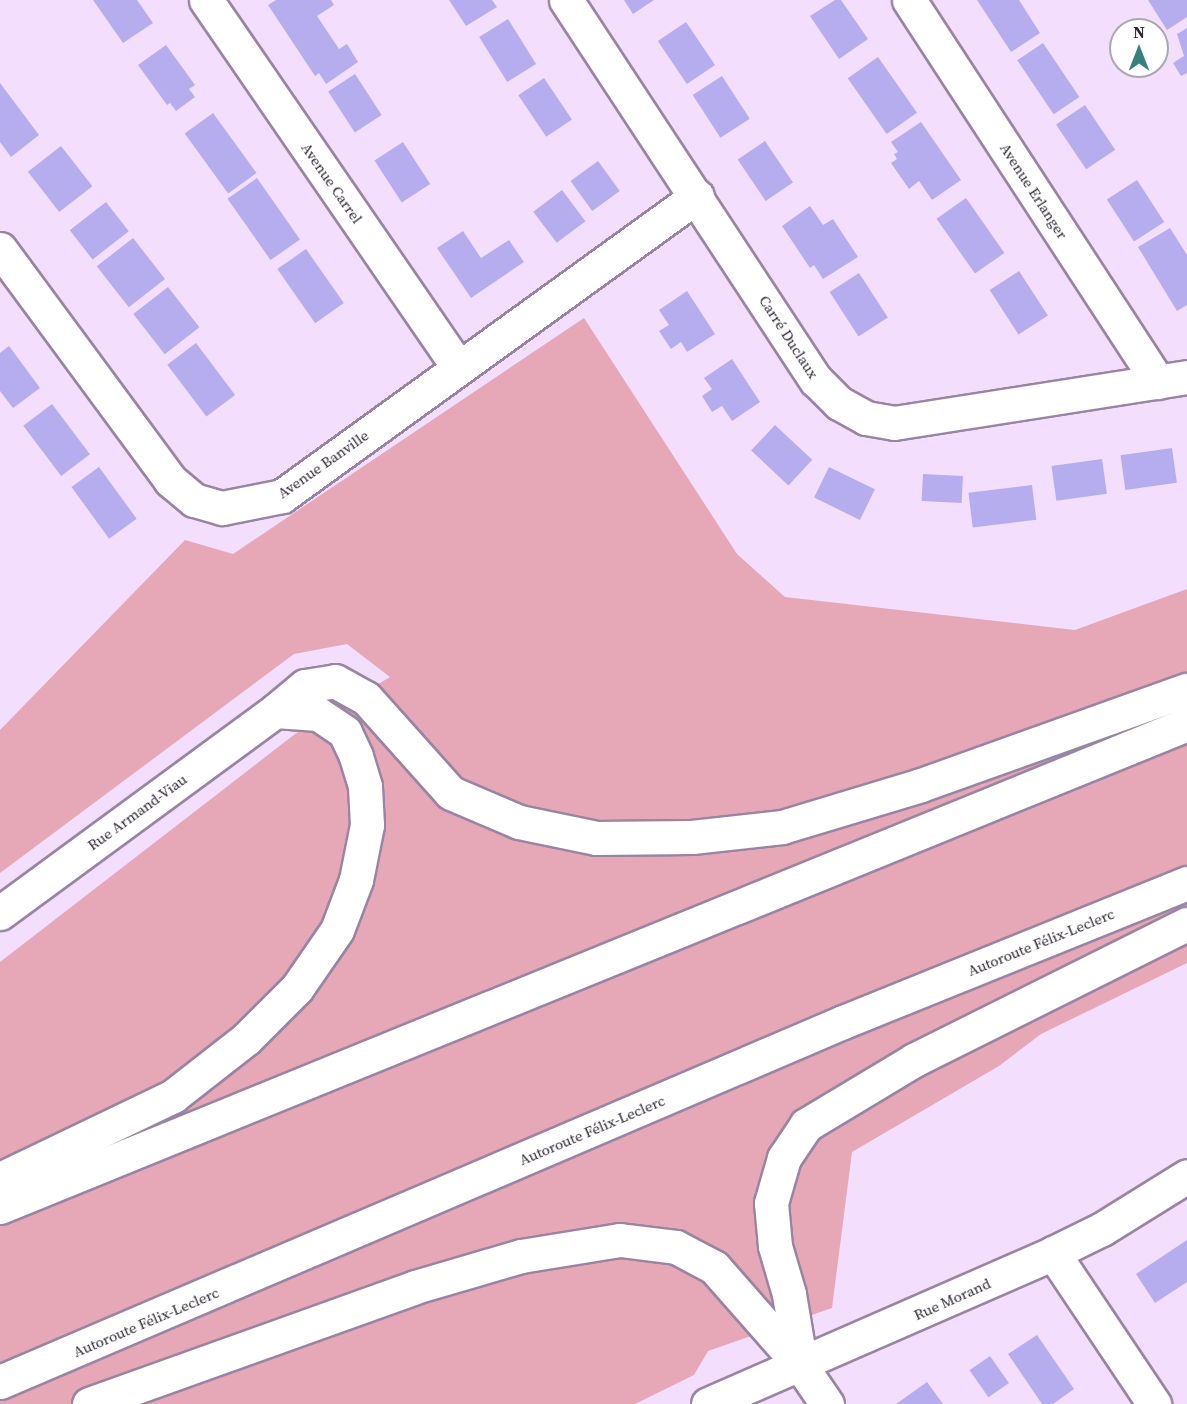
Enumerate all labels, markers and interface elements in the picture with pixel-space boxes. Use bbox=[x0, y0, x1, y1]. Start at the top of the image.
north arrow bbox=[1109, 18, 1169, 78]
text: N bbox=[1133, 21, 1145, 43]
street label: Avenue Carrel bbox=[298, 139, 366, 227]
street label: Avenue Erlanger bbox=[996, 140, 1072, 242]
street label: Carré Duclaux bbox=[755, 292, 823, 382]
street label: Avenue Banville bbox=[274, 426, 372, 502]
street label: Rue Armand-Viau bbox=[84, 770, 190, 854]
street label: Autoroute Félix-Leclerc bbox=[965, 904, 1117, 980]
street label: Autoroute Félix-Leclerc bbox=[516, 1091, 668, 1169]
street label: Rue Morand bbox=[911, 1274, 993, 1324]
street label: Autoroute Félix-Leclerc bbox=[70, 1283, 222, 1361]

